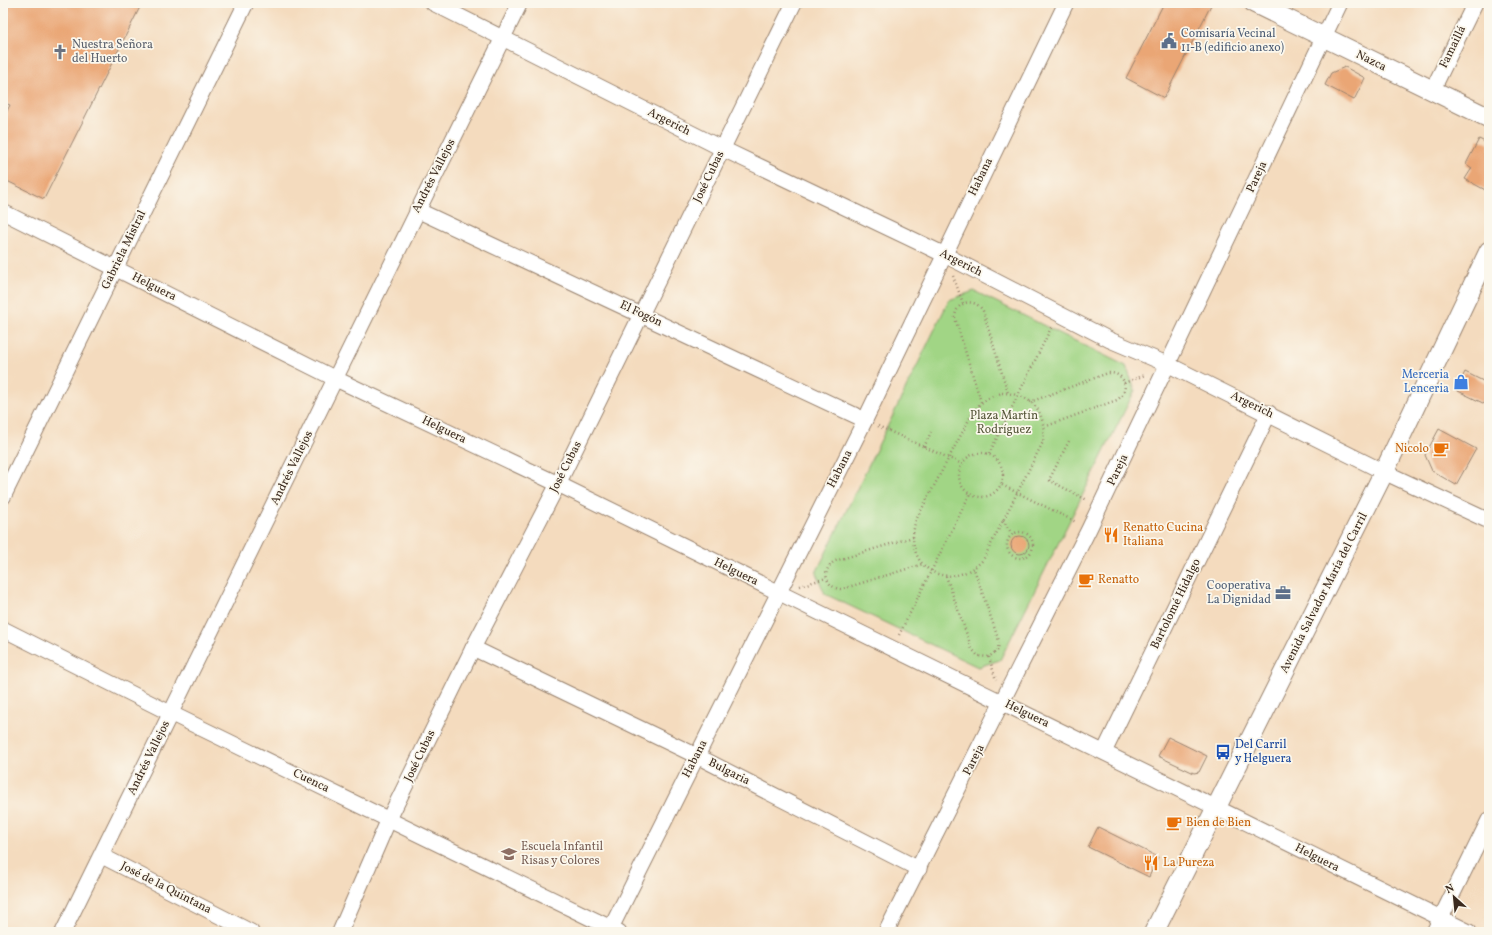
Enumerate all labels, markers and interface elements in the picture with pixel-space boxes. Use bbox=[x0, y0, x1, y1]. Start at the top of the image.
street label: Famaillá bbox=[1436, 23, 1470, 71]
place label: Comisaría Vecinal 11-B (edificio anexo) bbox=[1181, 26, 1285, 56]
public building icon: Comisaría Vecinal 11-B (edificio anexo) bbox=[1160, 32, 1178, 50]
place label: Nuestra Señora del Huerto bbox=[72, 37, 153, 67]
church icon: Nuestra Señora del Huerto bbox=[51, 43, 69, 61]
street label: Nazca bbox=[1353, 47, 1389, 75]
street label: Argerich bbox=[645, 104, 693, 140]
street label: Andrés Vallejos bbox=[408, 136, 460, 216]
street label: José Cubas bbox=[690, 148, 728, 206]
street label: Habana bbox=[965, 155, 997, 199]
street label: Pareja bbox=[1243, 159, 1271, 195]
street label: Gabriela Mistral bbox=[98, 207, 150, 292]
street label: Argerich bbox=[937, 245, 985, 281]
street label: Helguera bbox=[129, 269, 179, 305]
street label: El Fogón bbox=[617, 297, 665, 331]
place label: Merceria Lenceria bbox=[1402, 367, 1449, 397]
shop icon: Merceria Lenceria bbox=[1452, 373, 1470, 391]
street label: Argerich bbox=[1228, 388, 1276, 422]
park label: Plaza Martín Rodríguez bbox=[970, 408, 1038, 438]
street label: Helguera bbox=[419, 412, 469, 448]
street label: Andrés Vallejos bbox=[267, 428, 317, 508]
street label: José Cubas bbox=[546, 438, 586, 496]
cafe icon: Nicolo bbox=[1432, 440, 1450, 458]
place label: Nicolo bbox=[1395, 441, 1429, 457]
street label: Habana bbox=[824, 447, 856, 491]
street label: Pareja bbox=[1104, 452, 1132, 488]
street label: Avenida Salvador María del Carril bbox=[1276, 510, 1372, 676]
place label: Renatto Cucina Italiana bbox=[1123, 520, 1203, 550]
restaurant icon: Renatto Cucina Italiana bbox=[1102, 526, 1120, 544]
street label: Helguera bbox=[711, 554, 761, 590]
street label: Bartolomé Hidalgo bbox=[1147, 556, 1205, 652]
cafe icon: Renatto bbox=[1077, 571, 1095, 589]
place label: Renatto bbox=[1098, 572, 1139, 588]
place label: Cooperativa La Dignidad bbox=[1207, 578, 1271, 608]
office icon: Cooperativa La Dignidad bbox=[1274, 584, 1292, 602]
street label: Helguera bbox=[1002, 696, 1052, 732]
street label: Andrés Vallejos bbox=[124, 718, 174, 798]
street label: José Cubas bbox=[401, 727, 439, 785]
street label: Habana bbox=[679, 737, 711, 781]
place label: Del Carril y Helguera bbox=[1235, 737, 1291, 767]
street label: Pareja bbox=[959, 742, 989, 778]
bus stop icon: Del Carril y Helguera bbox=[1214, 743, 1232, 761]
street label: Bulgaria bbox=[706, 755, 753, 789]
street label: Cuenca bbox=[290, 765, 332, 797]
cafe icon: Bien de Bien bbox=[1165, 814, 1183, 832]
place label: Bien de Bien bbox=[1186, 815, 1251, 831]
place label: Escuela Infantil Risas y Colores bbox=[521, 839, 604, 869]
street label: Helguera bbox=[1292, 840, 1342, 876]
school or university icon: Escuela Infantil Risas y Colores bbox=[500, 845, 518, 863]
restaurant icon: La Pureza bbox=[1142, 854, 1160, 872]
place label: La Pureza bbox=[1163, 855, 1215, 871]
street label: José de la Quintana bbox=[118, 858, 214, 918]
north arrow bbox=[1434, 877, 1474, 917]
text: N bbox=[1443, 881, 1457, 898]

